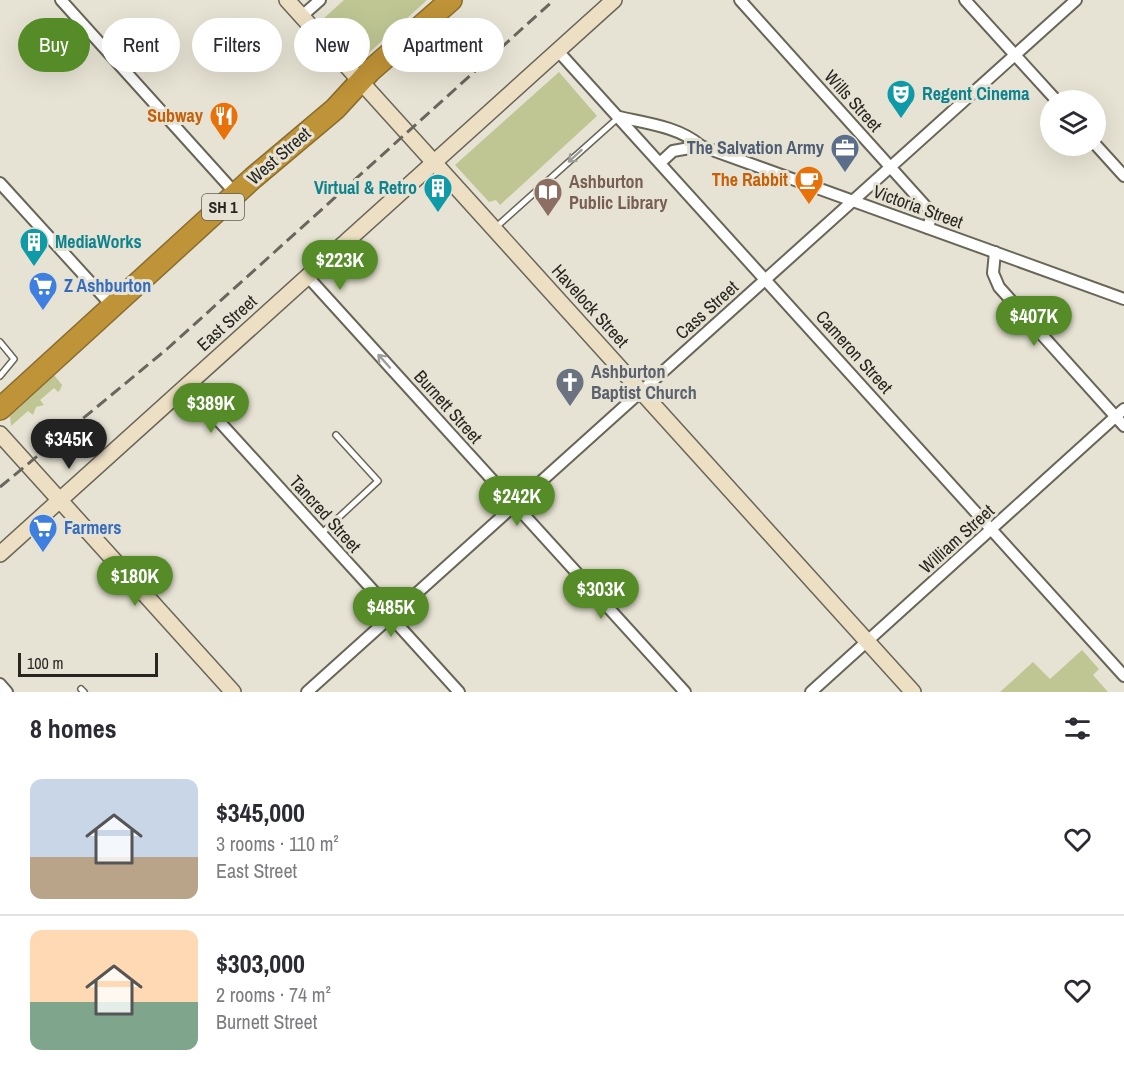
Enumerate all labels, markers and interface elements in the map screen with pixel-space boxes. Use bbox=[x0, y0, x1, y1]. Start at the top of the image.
chip: Buy bbox=[18, 18, 90, 72]
chip: Rent bbox=[102, 18, 180, 72]
chip: Filters bbox=[192, 18, 282, 72]
chip: New bbox=[294, 18, 370, 72]
chip: Apartment bbox=[382, 18, 504, 72]
street label: Wills Street bbox=[819, 64, 888, 137]
theatre icon: Regent Cinema bbox=[885, 78, 917, 120]
place label: Regent Cinema bbox=[922, 81, 1030, 106]
map controls bbox=[1040, 90, 1106, 156]
button: layers bbox=[1040, 90, 1106, 156]
restaurant icon: Subway bbox=[208, 100, 240, 142]
place label: Subway bbox=[147, 103, 204, 128]
street label: West Street bbox=[241, 121, 316, 190]
office icon: The Salvation Army bbox=[829, 132, 861, 174]
place label: The Salvation Army bbox=[687, 135, 825, 160]
one-way arrow bbox=[568, 149, 583, 163]
cafe icon: The Rabbit bbox=[793, 164, 825, 206]
place label: The Rabbit bbox=[712, 167, 788, 192]
place label: Ashburton Public Library bbox=[569, 169, 668, 215]
building icon: Virtual & Retro bbox=[422, 172, 454, 214]
place label: Virtual & Retro bbox=[314, 175, 417, 200]
library icon: Ashburton Public Library bbox=[532, 176, 564, 218]
street label: Victoria Street bbox=[870, 179, 967, 234]
road number: SH 1 bbox=[202, 194, 244, 220]
building icon: MediaWorks bbox=[18, 226, 50, 268]
place label: MediaWorks bbox=[55, 229, 142, 254]
pin: $223K bbox=[298, 240, 382, 291]
text: $223K bbox=[316, 246, 364, 273]
street label: Havelock Street bbox=[546, 259, 635, 353]
supermarket icon: Z Ashburton bbox=[27, 270, 59, 312]
place label: Z Ashburton bbox=[64, 273, 151, 298]
street label: Cass Street bbox=[670, 275, 744, 345]
street label: East Street bbox=[191, 289, 262, 356]
pin: $407K bbox=[992, 296, 1076, 347]
text: $407K bbox=[1010, 302, 1058, 329]
street label: Cameron Street bbox=[810, 305, 899, 399]
one-way arrow bbox=[377, 353, 391, 368]
place label: Ashburton Baptist Church bbox=[591, 359, 697, 405]
street label: Burnett Street bbox=[409, 364, 488, 449]
church icon: Ashburton Baptist Church bbox=[554, 366, 586, 408]
pin: $389K bbox=[169, 383, 253, 434]
text: $389K bbox=[187, 389, 235, 416]
pin: $345K bbox=[27, 419, 111, 470]
text: $345K bbox=[45, 425, 93, 452]
street label: Tancred Street bbox=[284, 470, 367, 558]
pin: $242K bbox=[475, 476, 559, 527]
text: $242K bbox=[493, 482, 541, 509]
street label: William Street bbox=[914, 498, 999, 579]
supermarket icon: Farmers bbox=[27, 512, 59, 554]
place label: Farmers bbox=[64, 515, 122, 540]
pin: $180K bbox=[93, 556, 177, 607]
text: $180K bbox=[111, 562, 159, 589]
pin: $303K bbox=[559, 569, 643, 620]
text: $303K bbox=[577, 575, 625, 602]
pin: $485K bbox=[349, 587, 433, 638]
text: $485K bbox=[367, 593, 415, 620]
scale bar bbox=[18, 650, 158, 678]
text: 100 m bbox=[27, 652, 63, 674]
text: 8 homes bbox=[30, 711, 117, 746]
icon: filters bbox=[1061, 712, 1094, 745]
text: $345,000 bbox=[216, 795, 305, 830]
icon: home bbox=[78, 803, 150, 875]
icon: heart bbox=[1061, 823, 1094, 856]
text: 3 rooms · 110 m² bbox=[216, 830, 339, 857]
text: East Street bbox=[216, 857, 297, 884]
text: $303,000 bbox=[216, 946, 305, 981]
icon: home bbox=[78, 954, 150, 1026]
icon: heart bbox=[1061, 974, 1094, 1007]
text: 2 rooms · 74 m² bbox=[216, 981, 331, 1008]
text: Burnett Street bbox=[216, 1008, 317, 1035]

